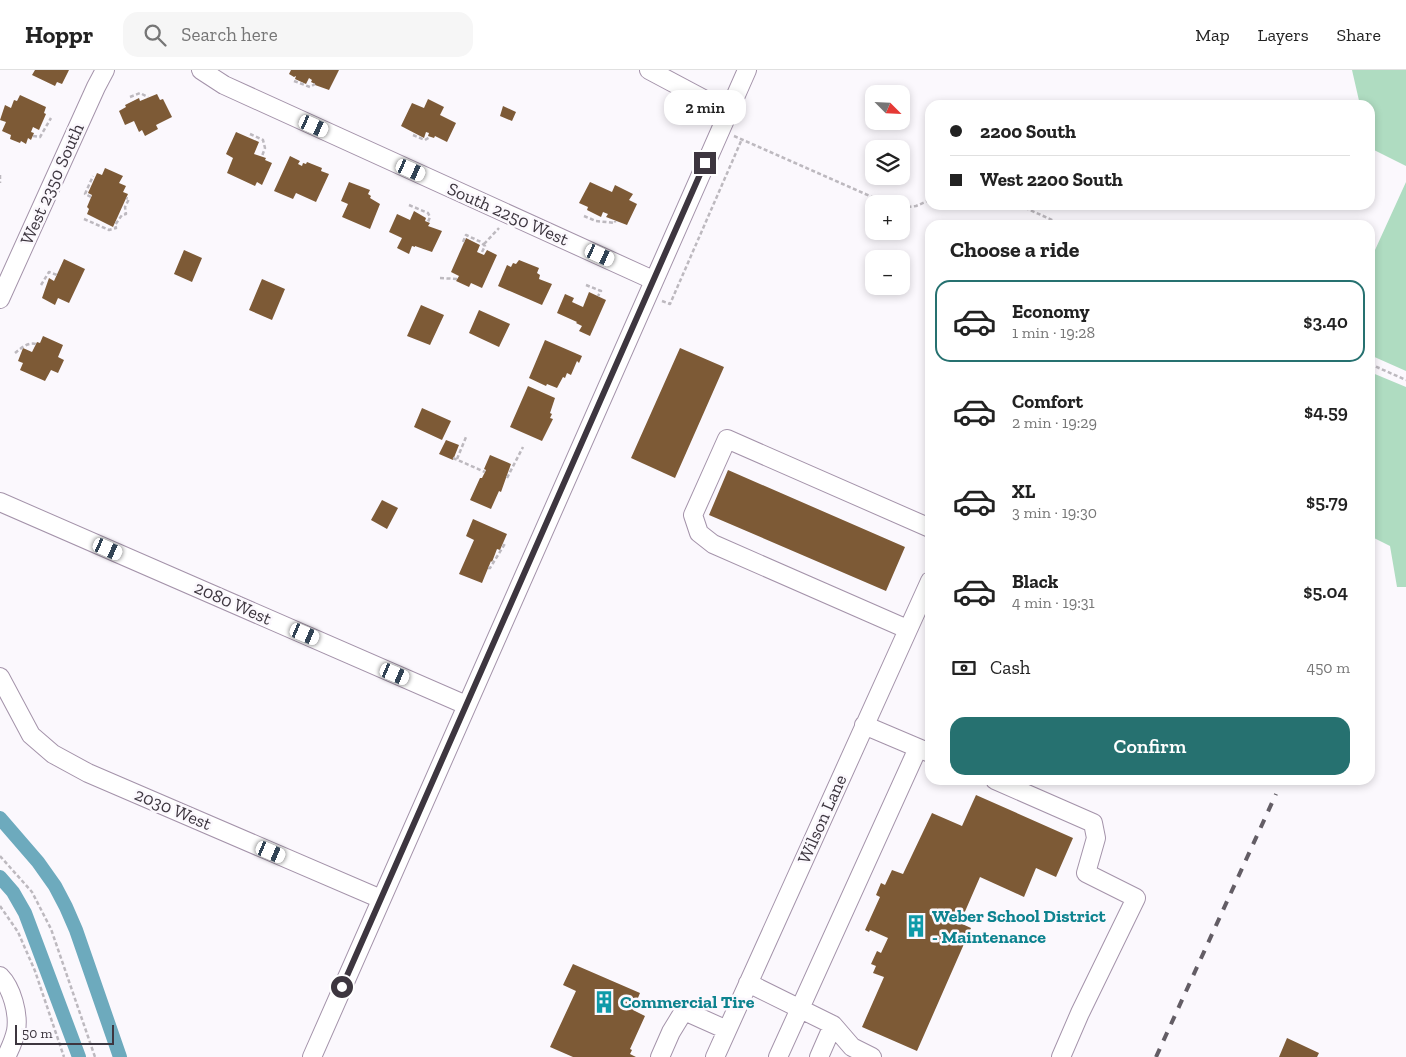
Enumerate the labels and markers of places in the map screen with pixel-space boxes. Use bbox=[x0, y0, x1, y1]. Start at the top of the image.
place label: Weber School District - Maintenance bbox=[932, 905, 1106, 948]
building icon: Weber School District - Maintenance bbox=[903, 913, 929, 939]
building icon: Commercial Tire bbox=[591, 989, 617, 1015]
place label: Commercial Tire bbox=[620, 991, 755, 1013]

